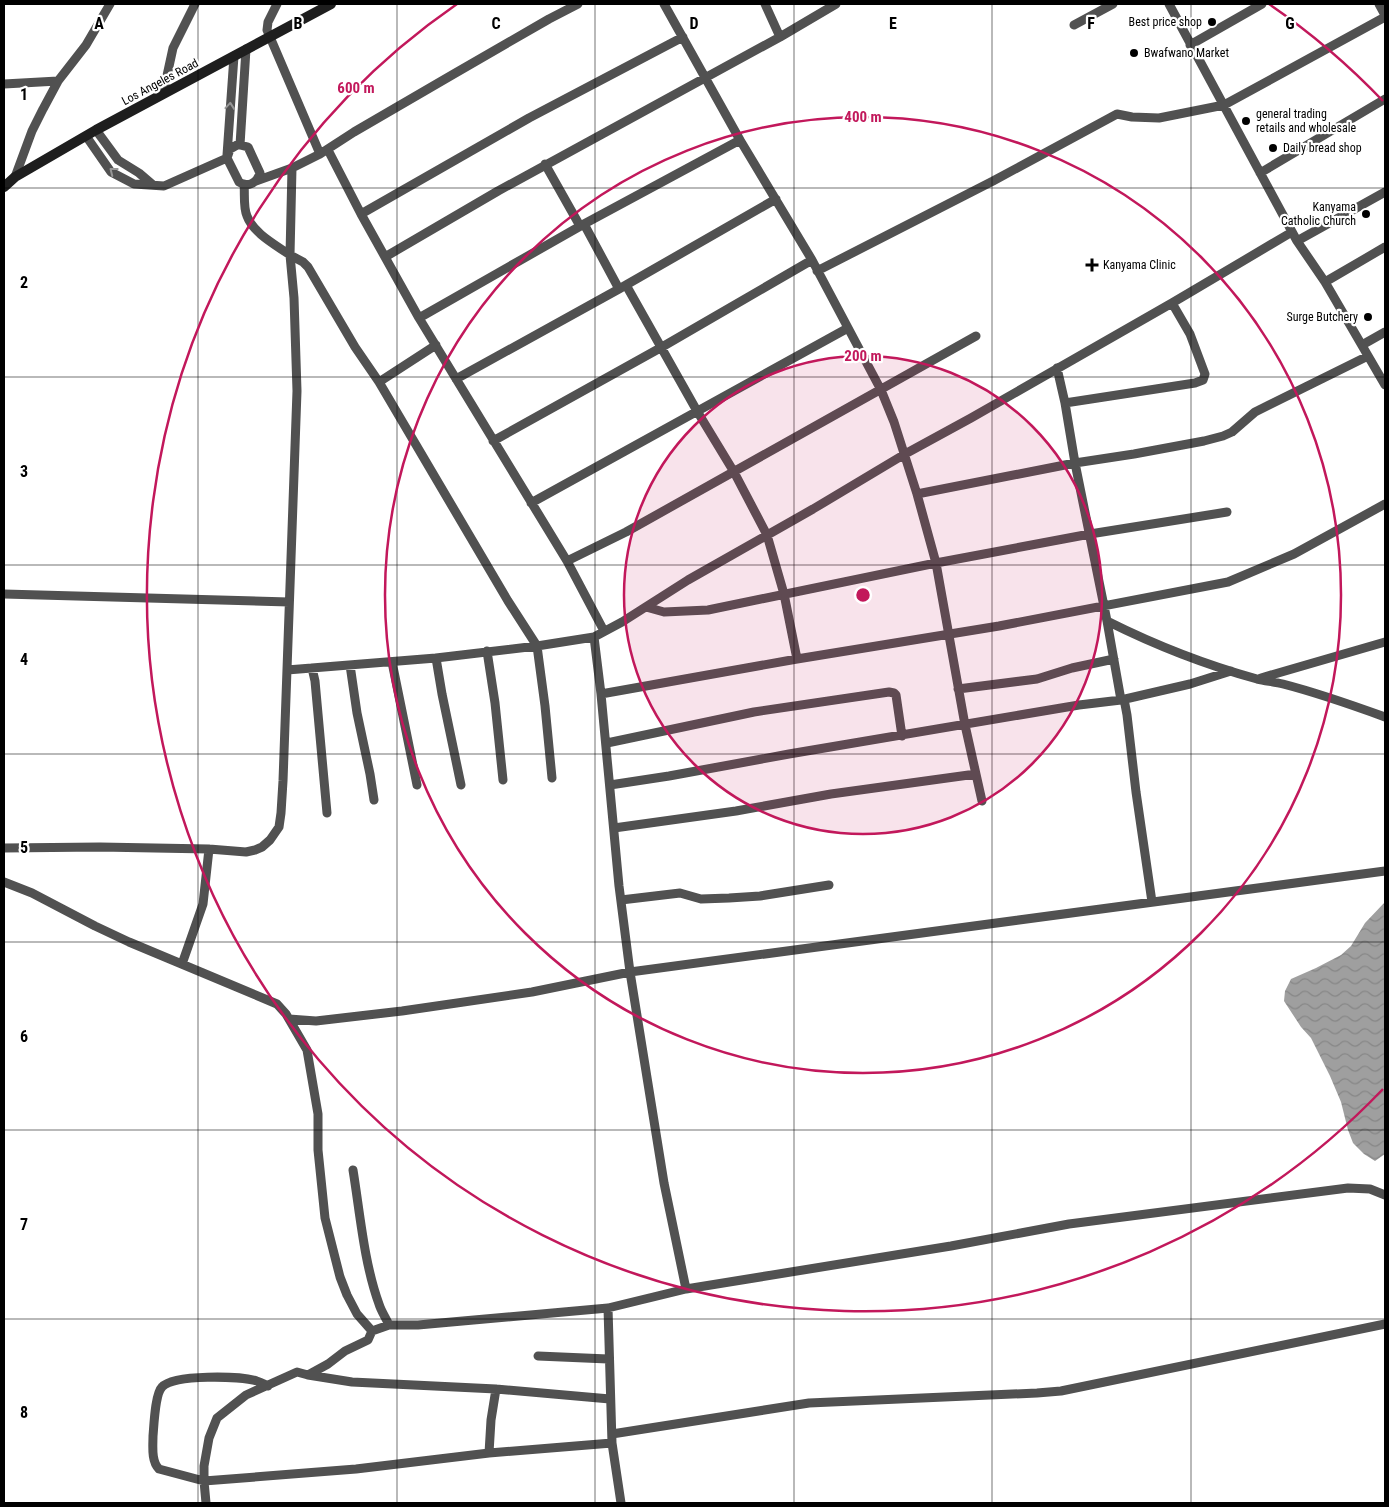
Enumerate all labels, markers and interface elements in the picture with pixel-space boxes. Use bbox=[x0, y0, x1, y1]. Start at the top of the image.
text: A bbox=[94, 14, 104, 33]
text: B bbox=[294, 14, 303, 33]
text: C bbox=[491, 14, 501, 33]
text: D bbox=[689, 14, 699, 33]
text: E bbox=[889, 14, 897, 33]
text: F bbox=[1087, 14, 1095, 33]
text: G bbox=[1285, 14, 1295, 33]
place label: Best price shop bbox=[1129, 15, 1202, 29]
marker: Best price shop bbox=[1206, 16, 1218, 28]
place label: Bwafwano Market bbox=[1144, 46, 1229, 60]
marker: Bwafwano Market bbox=[1128, 47, 1140, 59]
street label: Los Angeles Road bbox=[119, 56, 201, 108]
text: 600 m bbox=[337, 79, 375, 97]
text: 1 bbox=[20, 85, 28, 104]
one-way arrow bbox=[224, 102, 235, 110]
place label: general trading retails and wholesale bbox=[1256, 107, 1356, 135]
text: 400 m bbox=[844, 108, 882, 126]
marker: general trading retails and wholesale bbox=[1240, 115, 1252, 127]
place label: Daily bread shop bbox=[1283, 141, 1362, 155]
marker: Daily bread shop bbox=[1267, 142, 1279, 154]
one-way arrow bbox=[109, 168, 118, 177]
place label: Kanyama Catholic Church bbox=[1281, 200, 1356, 228]
marker: Kanyama Catholic Church bbox=[1360, 208, 1372, 220]
marker: Kanyama Clinic bbox=[1085, 258, 1099, 272]
place label: Kanyama Clinic bbox=[1103, 258, 1176, 272]
text: 2 bbox=[20, 273, 28, 292]
place label: Surge Butchery bbox=[1287, 310, 1358, 324]
marker: Surge Butchery bbox=[1362, 311, 1374, 323]
text: 200 m bbox=[844, 347, 882, 365]
text: 3 bbox=[20, 462, 28, 481]
centre of rings bbox=[854, 586, 872, 604]
text: 4 bbox=[20, 650, 28, 669]
text: 5 bbox=[20, 838, 28, 857]
text: 6 bbox=[20, 1027, 28, 1046]
text: 7 bbox=[20, 1215, 28, 1234]
text: 8 bbox=[20, 1403, 28, 1422]

